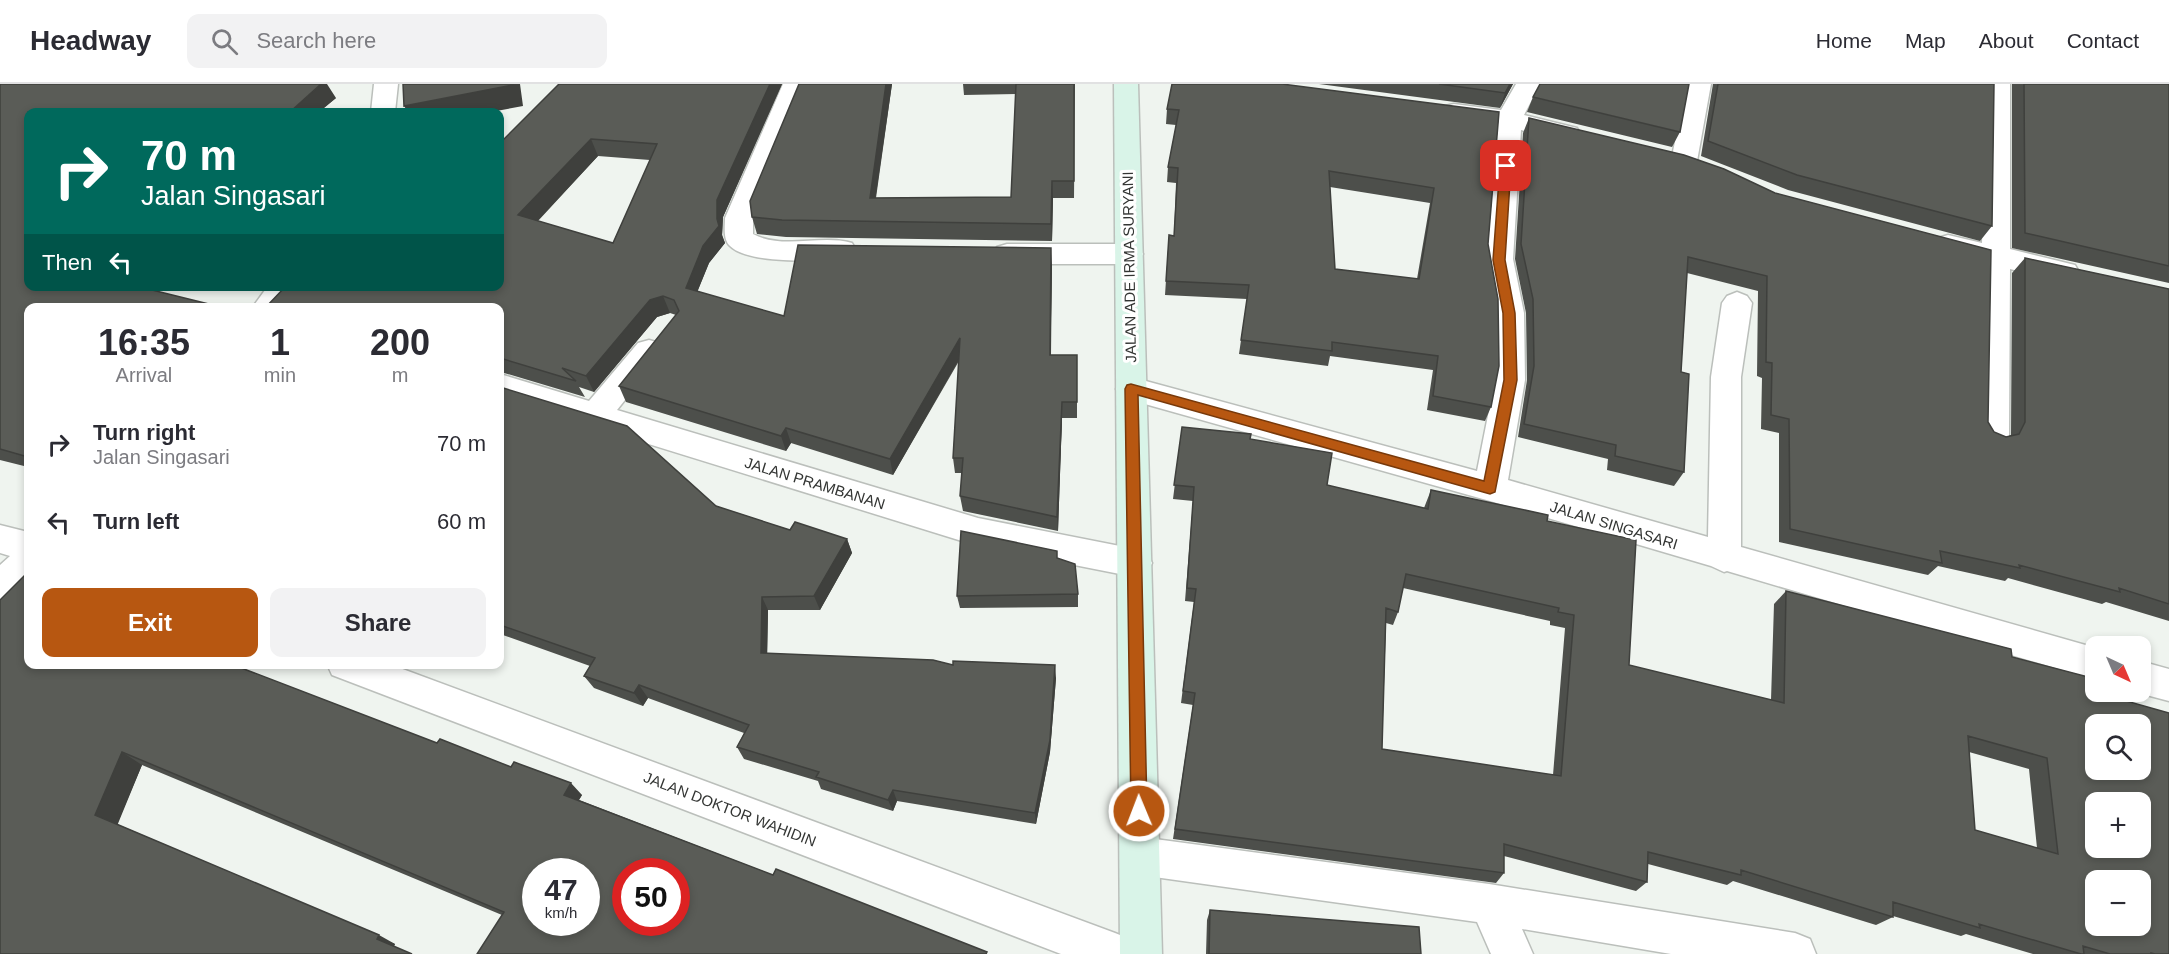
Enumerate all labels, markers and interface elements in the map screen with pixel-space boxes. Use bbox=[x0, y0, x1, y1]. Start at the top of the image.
search box bbox=[187, 14, 607, 68]
text: Headway bbox=[30, 25, 151, 56]
icon: search bbox=[208, 25, 241, 58]
text: Search here bbox=[256, 28, 376, 53]
text: Home bbox=[1816, 29, 1872, 52]
text: Map bbox=[1905, 29, 1946, 52]
text: About bbox=[1979, 29, 2034, 52]
text: Contact bbox=[2067, 29, 2139, 52]
icon: right bbox=[42, 132, 120, 210]
text: 70 m bbox=[141, 132, 237, 179]
pin bbox=[1480, 140, 1531, 191]
icon: arrive bbox=[1489, 149, 1522, 182]
street label: JALAN ADE IRMA SURYANI bbox=[1119, 171, 1139, 363]
text: Jalan Singasari bbox=[141, 181, 326, 211]
icon: left bbox=[104, 246, 137, 279]
text: Then bbox=[42, 250, 92, 275]
text: 16:35 bbox=[98, 322, 190, 363]
text: 1 bbox=[270, 322, 290, 363]
text: 200 bbox=[370, 322, 430, 363]
text: Arrival bbox=[116, 364, 172, 386]
text: min bbox=[264, 364, 296, 386]
text: m bbox=[392, 364, 408, 386]
text: Turn right bbox=[93, 420, 195, 445]
icon: right bbox=[42, 428, 75, 461]
text: 70 m bbox=[437, 431, 486, 456]
text: Jalan Singasari bbox=[93, 446, 230, 468]
street label: JALAN PRAMBANAN bbox=[743, 454, 887, 512]
street label: JALAN SINGASARI bbox=[1548, 497, 1680, 553]
icon: left bbox=[42, 506, 75, 539]
text: Turn left bbox=[93, 509, 179, 534]
text: 60 m bbox=[437, 509, 486, 534]
button: Exit bbox=[42, 588, 258, 657]
button: Share bbox=[270, 588, 486, 657]
north arrow bbox=[2085, 636, 2151, 702]
map controls bbox=[2085, 636, 2151, 936]
button: search bbox=[2085, 714, 2151, 780]
street label: JALAN DOKTOR WAHIDIN bbox=[641, 768, 819, 850]
position arrow bbox=[1107, 779, 1171, 843]
button: + bbox=[2085, 792, 2151, 858]
speed limit sign: 50 bbox=[612, 858, 690, 936]
button: − bbox=[2085, 870, 2151, 936]
text: 47 bbox=[544, 873, 578, 906]
text: km/h bbox=[545, 904, 577, 921]

